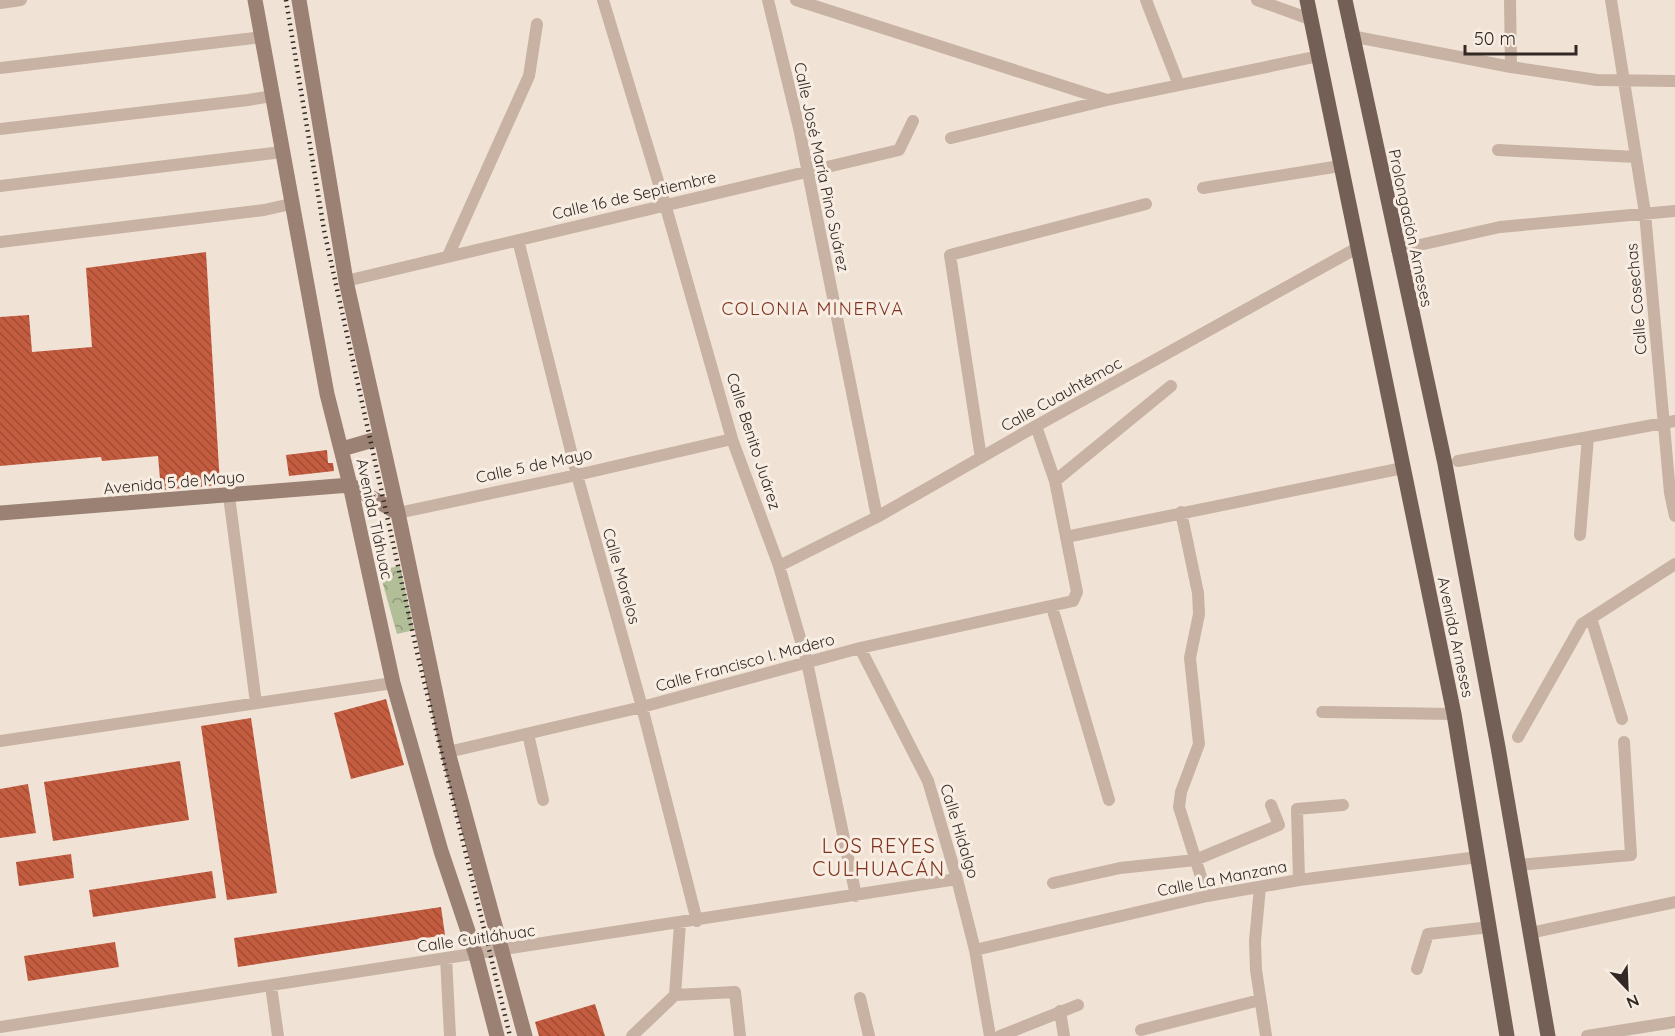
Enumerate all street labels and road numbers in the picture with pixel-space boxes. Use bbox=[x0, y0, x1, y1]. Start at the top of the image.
street label: Calle José María Pino Suárez bbox=[790, 60, 854, 274]
street label: Prolongación Arneses bbox=[1384, 147, 1438, 309]
street label: Calle 16 de Septiembre bbox=[550, 166, 718, 224]
street label: Calle Cosechas bbox=[1621, 242, 1651, 356]
street label: Calle Cuauhtémoc bbox=[997, 353, 1125, 435]
street label: Calle Benito Juárez bbox=[722, 370, 786, 512]
street label: Calle 5 de Mayo bbox=[474, 443, 594, 487]
street label: Avenida Tláhuac bbox=[352, 457, 398, 581]
street label: Avenida 5 de Mayo bbox=[103, 466, 245, 498]
street label: Calle Morelos bbox=[599, 526, 645, 626]
street label: Avenida Arneses bbox=[1433, 575, 1479, 699]
street label: Calle Francisco I. Madero bbox=[653, 628, 837, 696]
street label: Calle Hidalgo bbox=[936, 781, 984, 881]
street label: Calle La Manzana bbox=[1155, 856, 1289, 900]
street label: Calle Cuitláhuac bbox=[416, 920, 536, 956]

